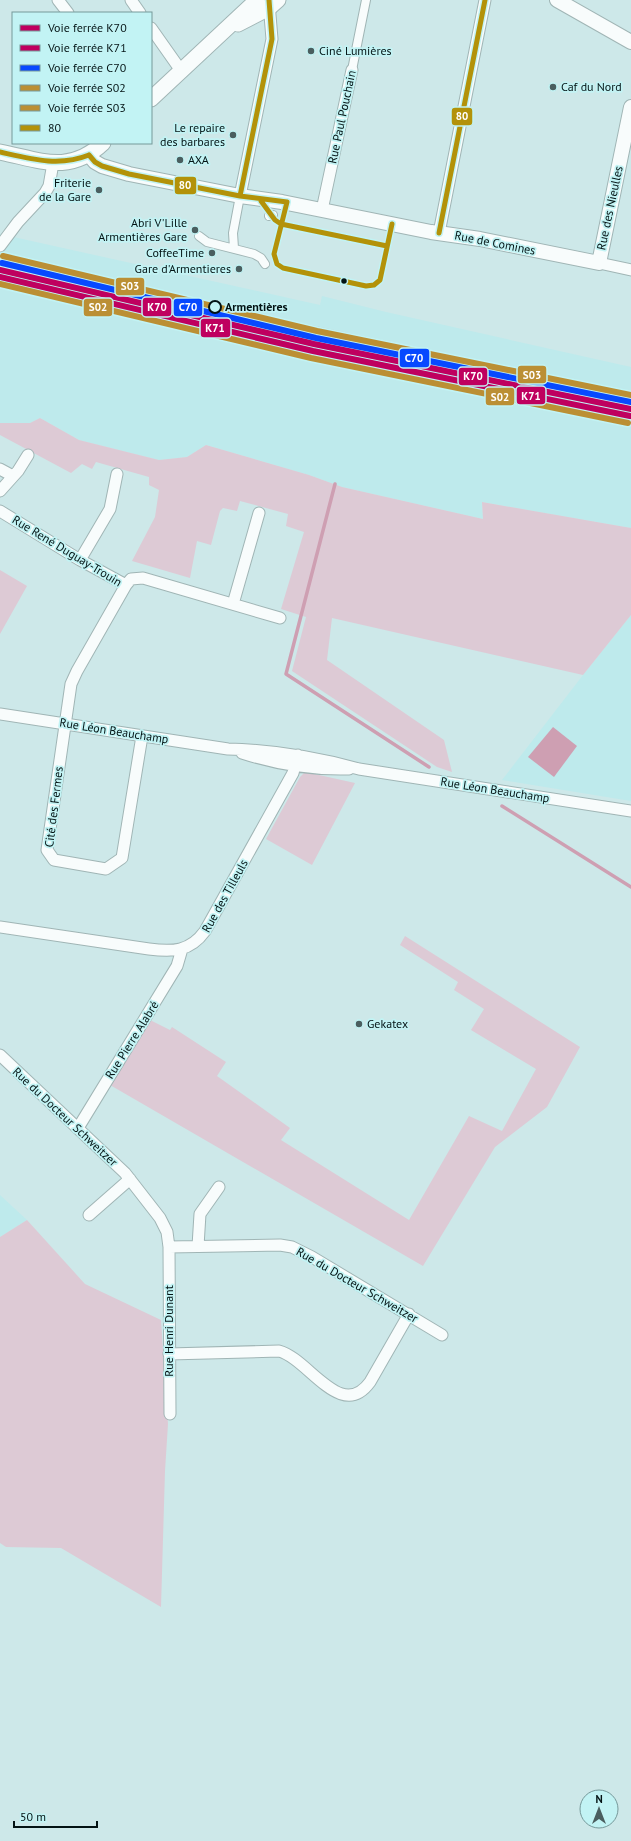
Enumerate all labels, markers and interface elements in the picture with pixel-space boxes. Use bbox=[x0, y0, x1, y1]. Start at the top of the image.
legend bbox=[12, 12, 152, 144]
text: Voie ferrée K70 bbox=[47, 20, 127, 35]
text: Voie ferrée K71 bbox=[47, 40, 127, 55]
place label: Ciné Lumières bbox=[319, 43, 392, 58]
marker: Ciné Lumières bbox=[306, 46, 316, 56]
text: Voie ferrée C70 bbox=[47, 60, 127, 75]
street label: Rue Paul Pouchain bbox=[324, 69, 359, 165]
place label: Caf du Nord bbox=[561, 79, 622, 94]
text: Voie ferrée S02 bbox=[47, 80, 126, 95]
marker: Caf du Nord bbox=[548, 82, 558, 92]
text: Voie ferrée S03 bbox=[47, 100, 126, 115]
line badge: 80 bbox=[451, 107, 473, 126]
text: 80 bbox=[456, 109, 468, 123]
text: 80 bbox=[48, 120, 62, 135]
place label: Le repaire des barbares bbox=[160, 120, 225, 149]
marker: Le repaire des barbares bbox=[228, 130, 238, 140]
place label: AXA bbox=[188, 152, 209, 167]
marker: AXA bbox=[175, 155, 185, 165]
street label: Rue des Nieulles bbox=[593, 164, 626, 251]
place label: Friterie de la Gare bbox=[39, 175, 91, 204]
line badge: 80 bbox=[174, 176, 197, 195]
text: 80 bbox=[179, 178, 191, 192]
marker: Friterie de la Gare bbox=[94, 185, 104, 195]
place label: Abri V'Lille Armentières Gare bbox=[98, 215, 187, 244]
marker: Abri V'Lille Armentières Gare bbox=[190, 225, 200, 235]
street label: Rue de Comines bbox=[453, 227, 537, 258]
place label: CoffeeTime bbox=[146, 245, 204, 260]
marker: CoffeeTime bbox=[207, 248, 217, 258]
place label: Gare d'Armentieres bbox=[135, 261, 231, 276]
marker: Gare d'Armentieres bbox=[234, 264, 244, 274]
unlabelled marker bbox=[339, 276, 349, 286]
line badge: S03 bbox=[115, 277, 145, 296]
text: S03 bbox=[121, 279, 139, 293]
line badge: K70 bbox=[142, 297, 172, 317]
line badge: S02 bbox=[83, 298, 113, 317]
line badge: C70 bbox=[173, 298, 203, 317]
place label: Armentières bbox=[225, 299, 288, 314]
text: S02 bbox=[89, 300, 107, 314]
text: K70 bbox=[147, 300, 167, 314]
text: C70 bbox=[179, 300, 197, 314]
marker: Armentières bbox=[208, 300, 222, 314]
line badge: K71 bbox=[200, 318, 231, 338]
text: K71 bbox=[205, 321, 225, 335]
line badge: C70 bbox=[399, 348, 430, 368]
text: C70 bbox=[405, 351, 423, 365]
line badge: S03 bbox=[517, 365, 547, 384]
line badge: K70 bbox=[458, 367, 488, 386]
text: S03 bbox=[523, 368, 541, 382]
text: K70 bbox=[463, 369, 483, 383]
line badge: K71 bbox=[516, 386, 546, 405]
line badge: S02 bbox=[485, 387, 515, 406]
text: K71 bbox=[521, 389, 541, 403]
text: S02 bbox=[491, 390, 509, 404]
street label: Rue René Duguay-Trouin bbox=[10, 512, 125, 589]
street label: Rue Léon Beauchamp bbox=[59, 714, 170, 747]
street label: Cité des Fermes bbox=[41, 766, 66, 848]
street label: Rue Léon Beauchamp bbox=[440, 773, 551, 806]
street label: Rue des Tilleuls bbox=[198, 857, 251, 935]
street label: Rue Pierre Alabré bbox=[102, 998, 162, 1081]
place label: Gekatex bbox=[367, 1016, 408, 1031]
marker: Gekatex bbox=[354, 1019, 364, 1029]
street label: Rue du Docteur Schweitzer bbox=[10, 1064, 121, 1169]
street label: Rue du Docteur Schweitzer bbox=[294, 1244, 421, 1326]
street label: Rue Henri Dunant bbox=[161, 1285, 176, 1377]
north arrow bbox=[579, 1789, 619, 1829]
text: N bbox=[595, 1792, 603, 1806]
scale bar bbox=[14, 1803, 97, 1829]
text: 50 m bbox=[20, 1809, 46, 1824]

